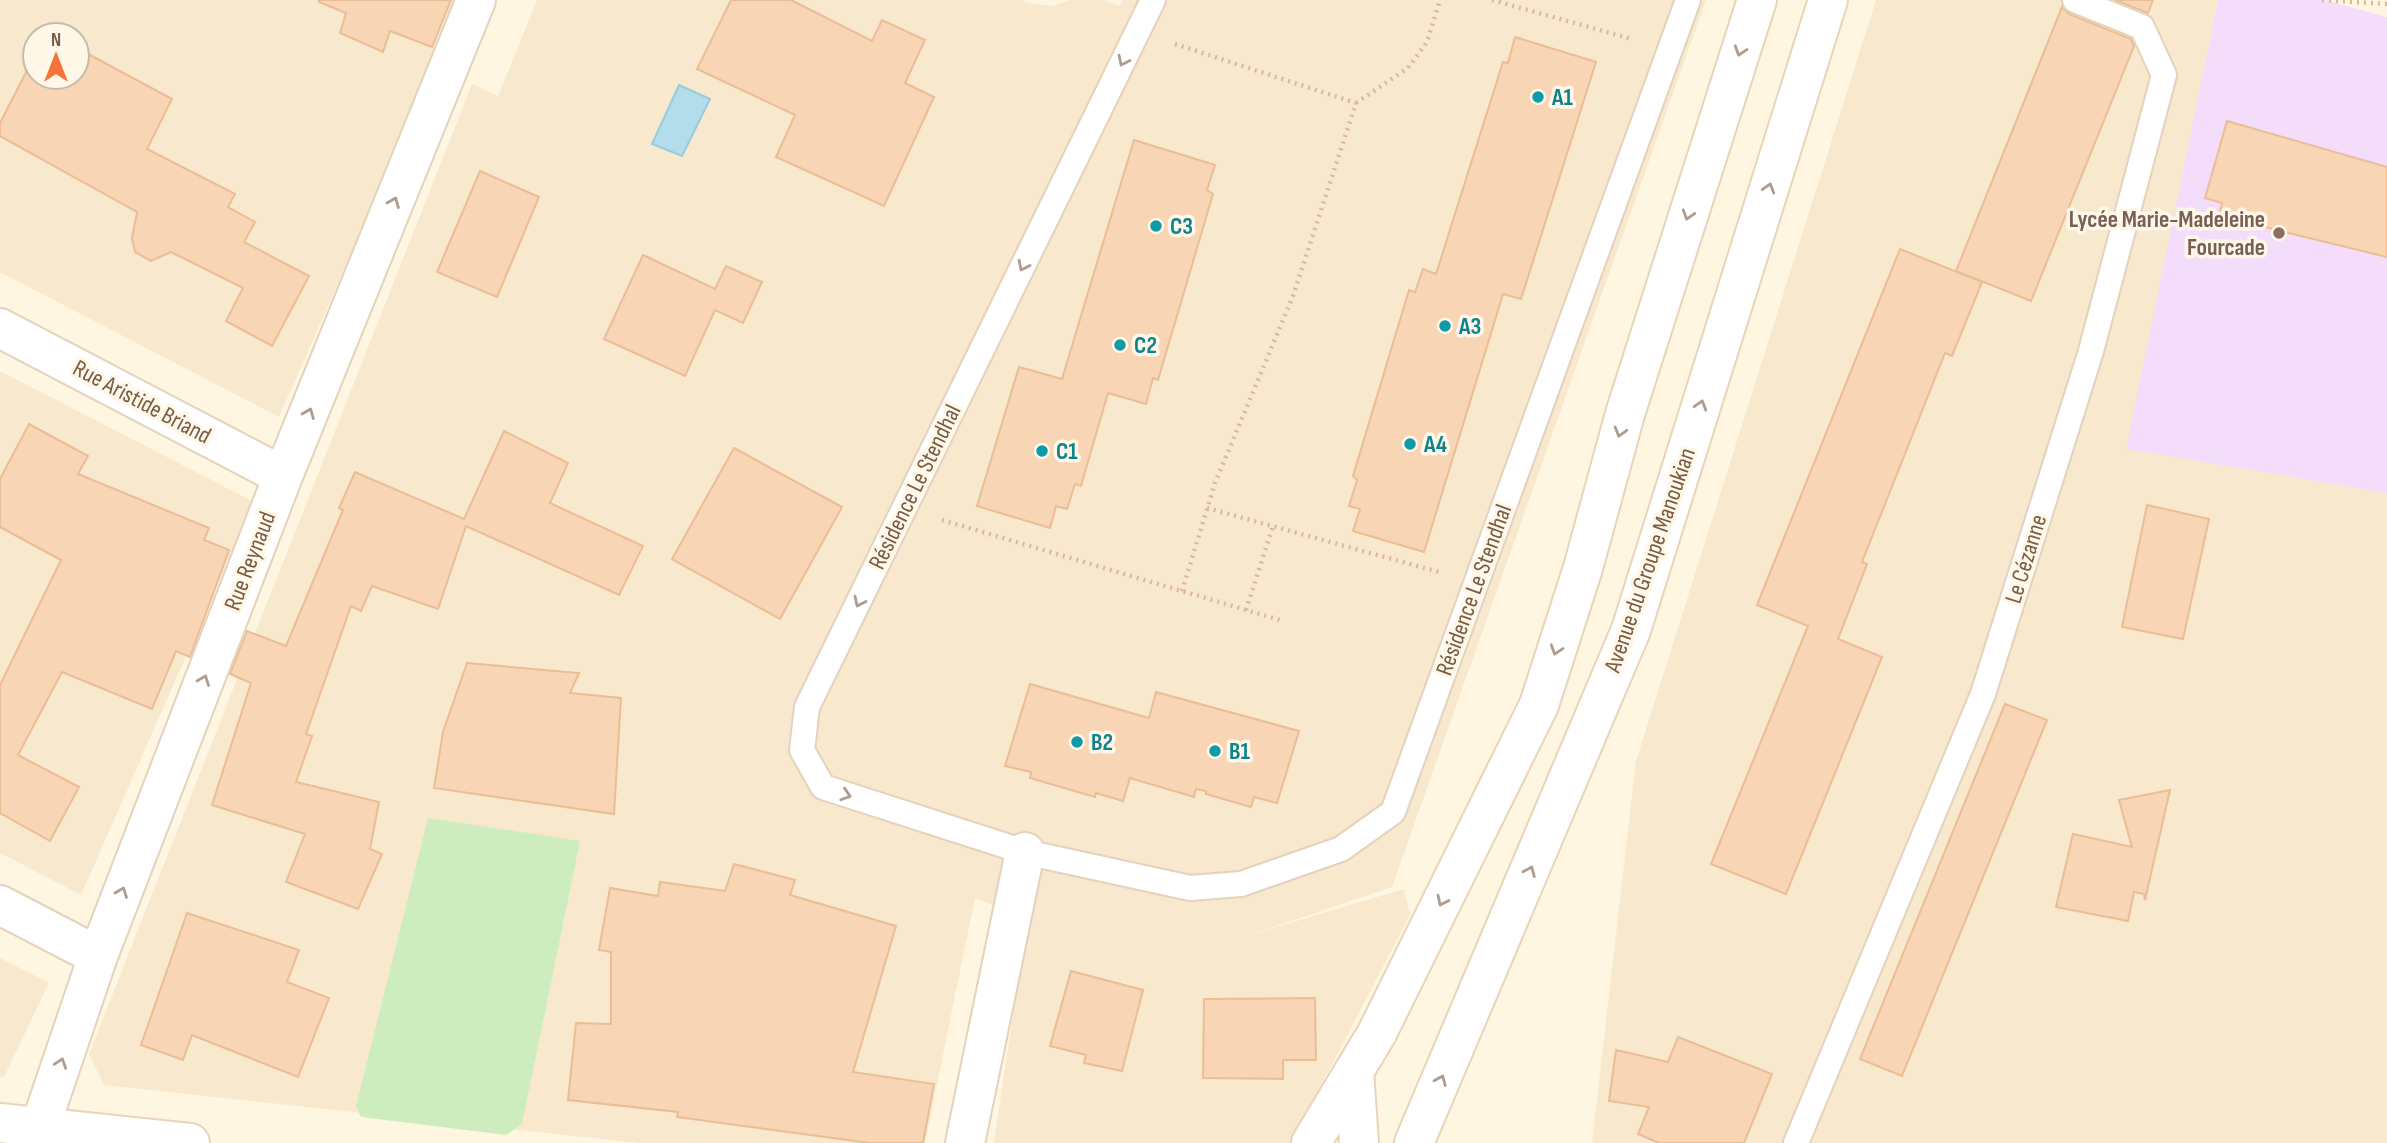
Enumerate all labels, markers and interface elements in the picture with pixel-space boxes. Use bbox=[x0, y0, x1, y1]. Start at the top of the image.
north arrow bbox=[21, 21, 91, 91]
text: N bbox=[51, 29, 61, 52]
one-way arrow bbox=[1734, 45, 1749, 57]
one-way arrow bbox=[1118, 54, 1132, 66]
place label: A1 bbox=[1551, 83, 1573, 112]
marker: A1 bbox=[1530, 89, 1546, 105]
one-way arrow bbox=[1761, 182, 1776, 194]
one-way arrow bbox=[386, 197, 400, 210]
place label: Lycée Marie-Madeleine Fourcade bbox=[2069, 205, 2265, 262]
one-way arrow bbox=[1682, 208, 1697, 220]
place label: C3 bbox=[1170, 212, 1193, 241]
marker: C3 bbox=[1148, 218, 1164, 234]
marker: Lycée Marie-Madeleine Fourcade bbox=[2271, 225, 2287, 241]
one-way arrow bbox=[1018, 259, 1032, 271]
place label: A3 bbox=[1458, 312, 1481, 341]
marker: A3 bbox=[1437, 318, 1453, 334]
place label: C2 bbox=[1134, 331, 1157, 360]
marker: C2 bbox=[1112, 337, 1128, 353]
street label: Rue Aristide Briand bbox=[68, 353, 216, 451]
one-way arrow bbox=[1693, 399, 1708, 411]
street label: Résidence Le Stendhal bbox=[863, 400, 967, 574]
one-way arrow bbox=[300, 408, 314, 420]
one-way arrow bbox=[1614, 426, 1629, 438]
place label: A4 bbox=[1423, 430, 1447, 459]
marker: A4 bbox=[1402, 436, 1418, 452]
place label: C1 bbox=[1056, 437, 1078, 466]
marker: C1 bbox=[1034, 443, 1050, 459]
street label: Avenue du Groupe Manoukian bbox=[1598, 444, 1702, 677]
street label: Résidence Le Stendhal bbox=[1430, 501, 1518, 679]
street label: Rue Reynaud bbox=[218, 507, 282, 615]
street label: Le Cézanne bbox=[1999, 511, 2053, 607]
one-way arrow bbox=[853, 595, 867, 607]
one-way arrow bbox=[1550, 644, 1565, 656]
one-way arrow bbox=[196, 674, 210, 686]
place label: B2 bbox=[1091, 728, 1113, 757]
marker: B2 bbox=[1069, 734, 1085, 750]
place label: B1 bbox=[1229, 737, 1250, 766]
marker: B1 bbox=[1207, 743, 1223, 759]
one-way arrow bbox=[840, 786, 852, 801]
one-way arrow bbox=[1522, 866, 1536, 878]
one-way arrow bbox=[114, 887, 128, 899]
one-way arrow bbox=[1437, 894, 1451, 906]
one-way arrow bbox=[53, 1057, 67, 1069]
one-way arrow bbox=[1433, 1075, 1447, 1088]

